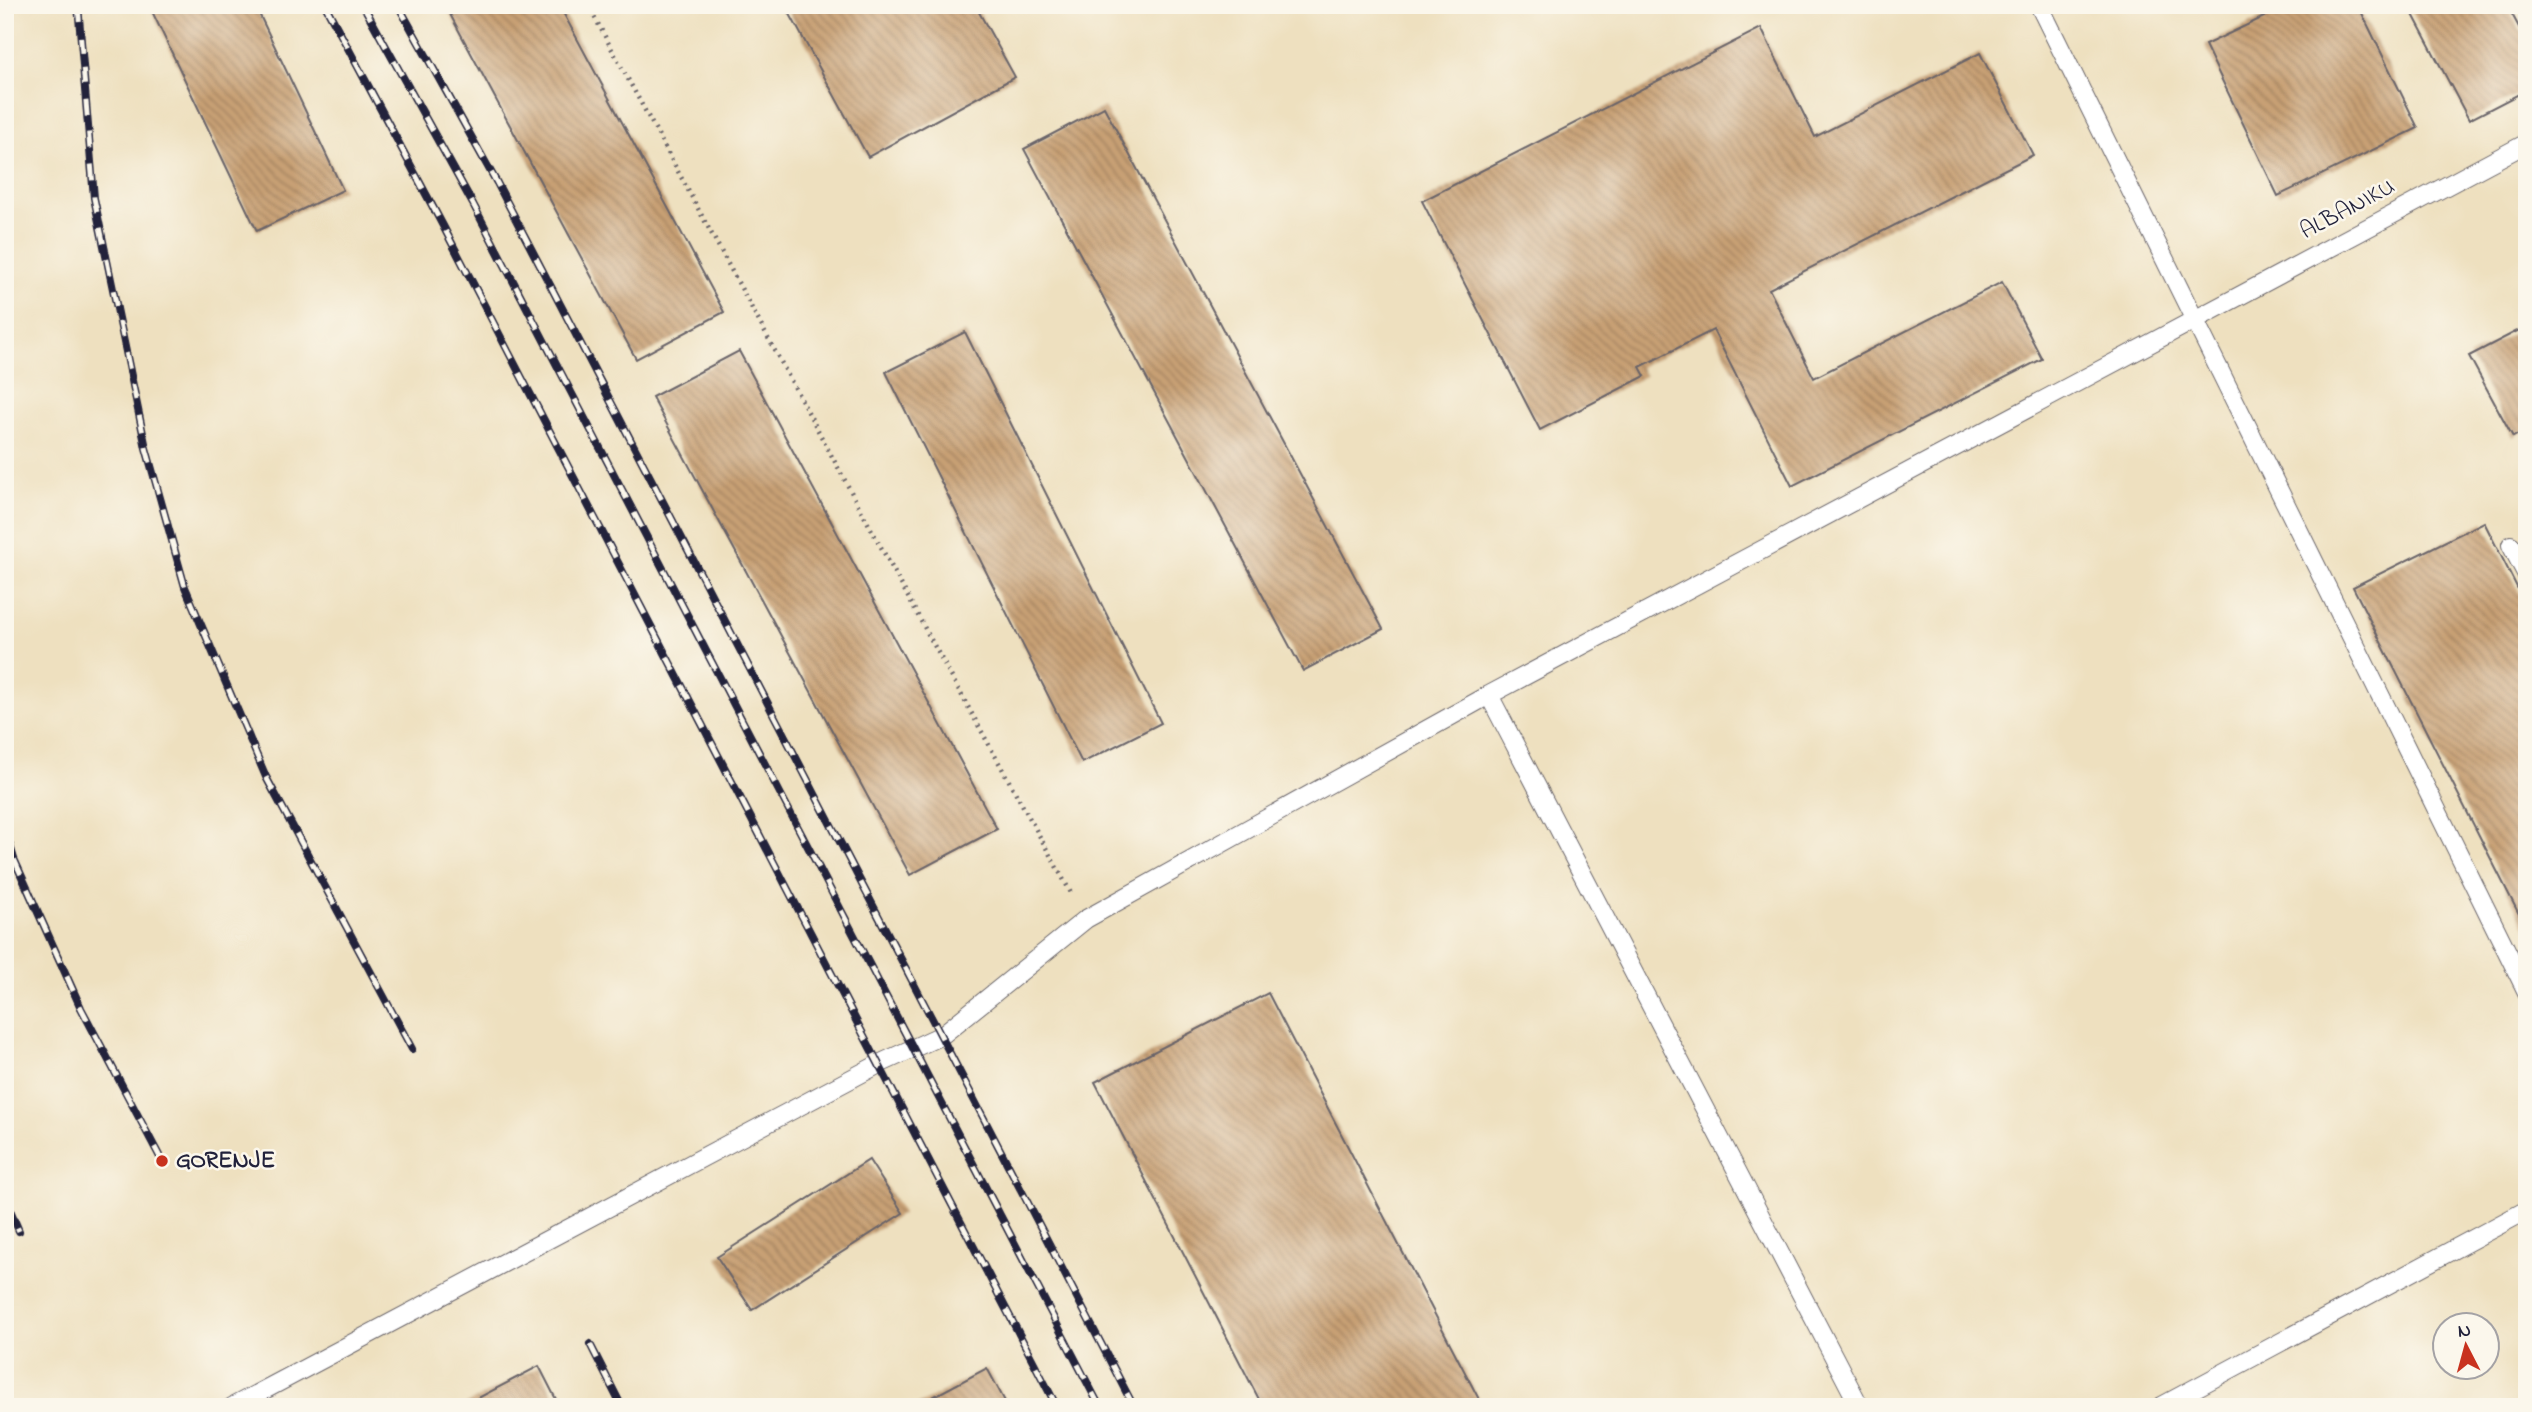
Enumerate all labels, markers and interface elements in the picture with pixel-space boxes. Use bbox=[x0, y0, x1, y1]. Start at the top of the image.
street label: ALBANIKU bbox=[2294, 170, 2402, 250]
place label: GORENJE bbox=[176, 1144, 275, 1179]
marker: GORENJE bbox=[154, 1153, 170, 1169]
north arrow bbox=[2430, 1310, 2500, 1380]
text: N bbox=[2457, 1317, 2472, 1346]

